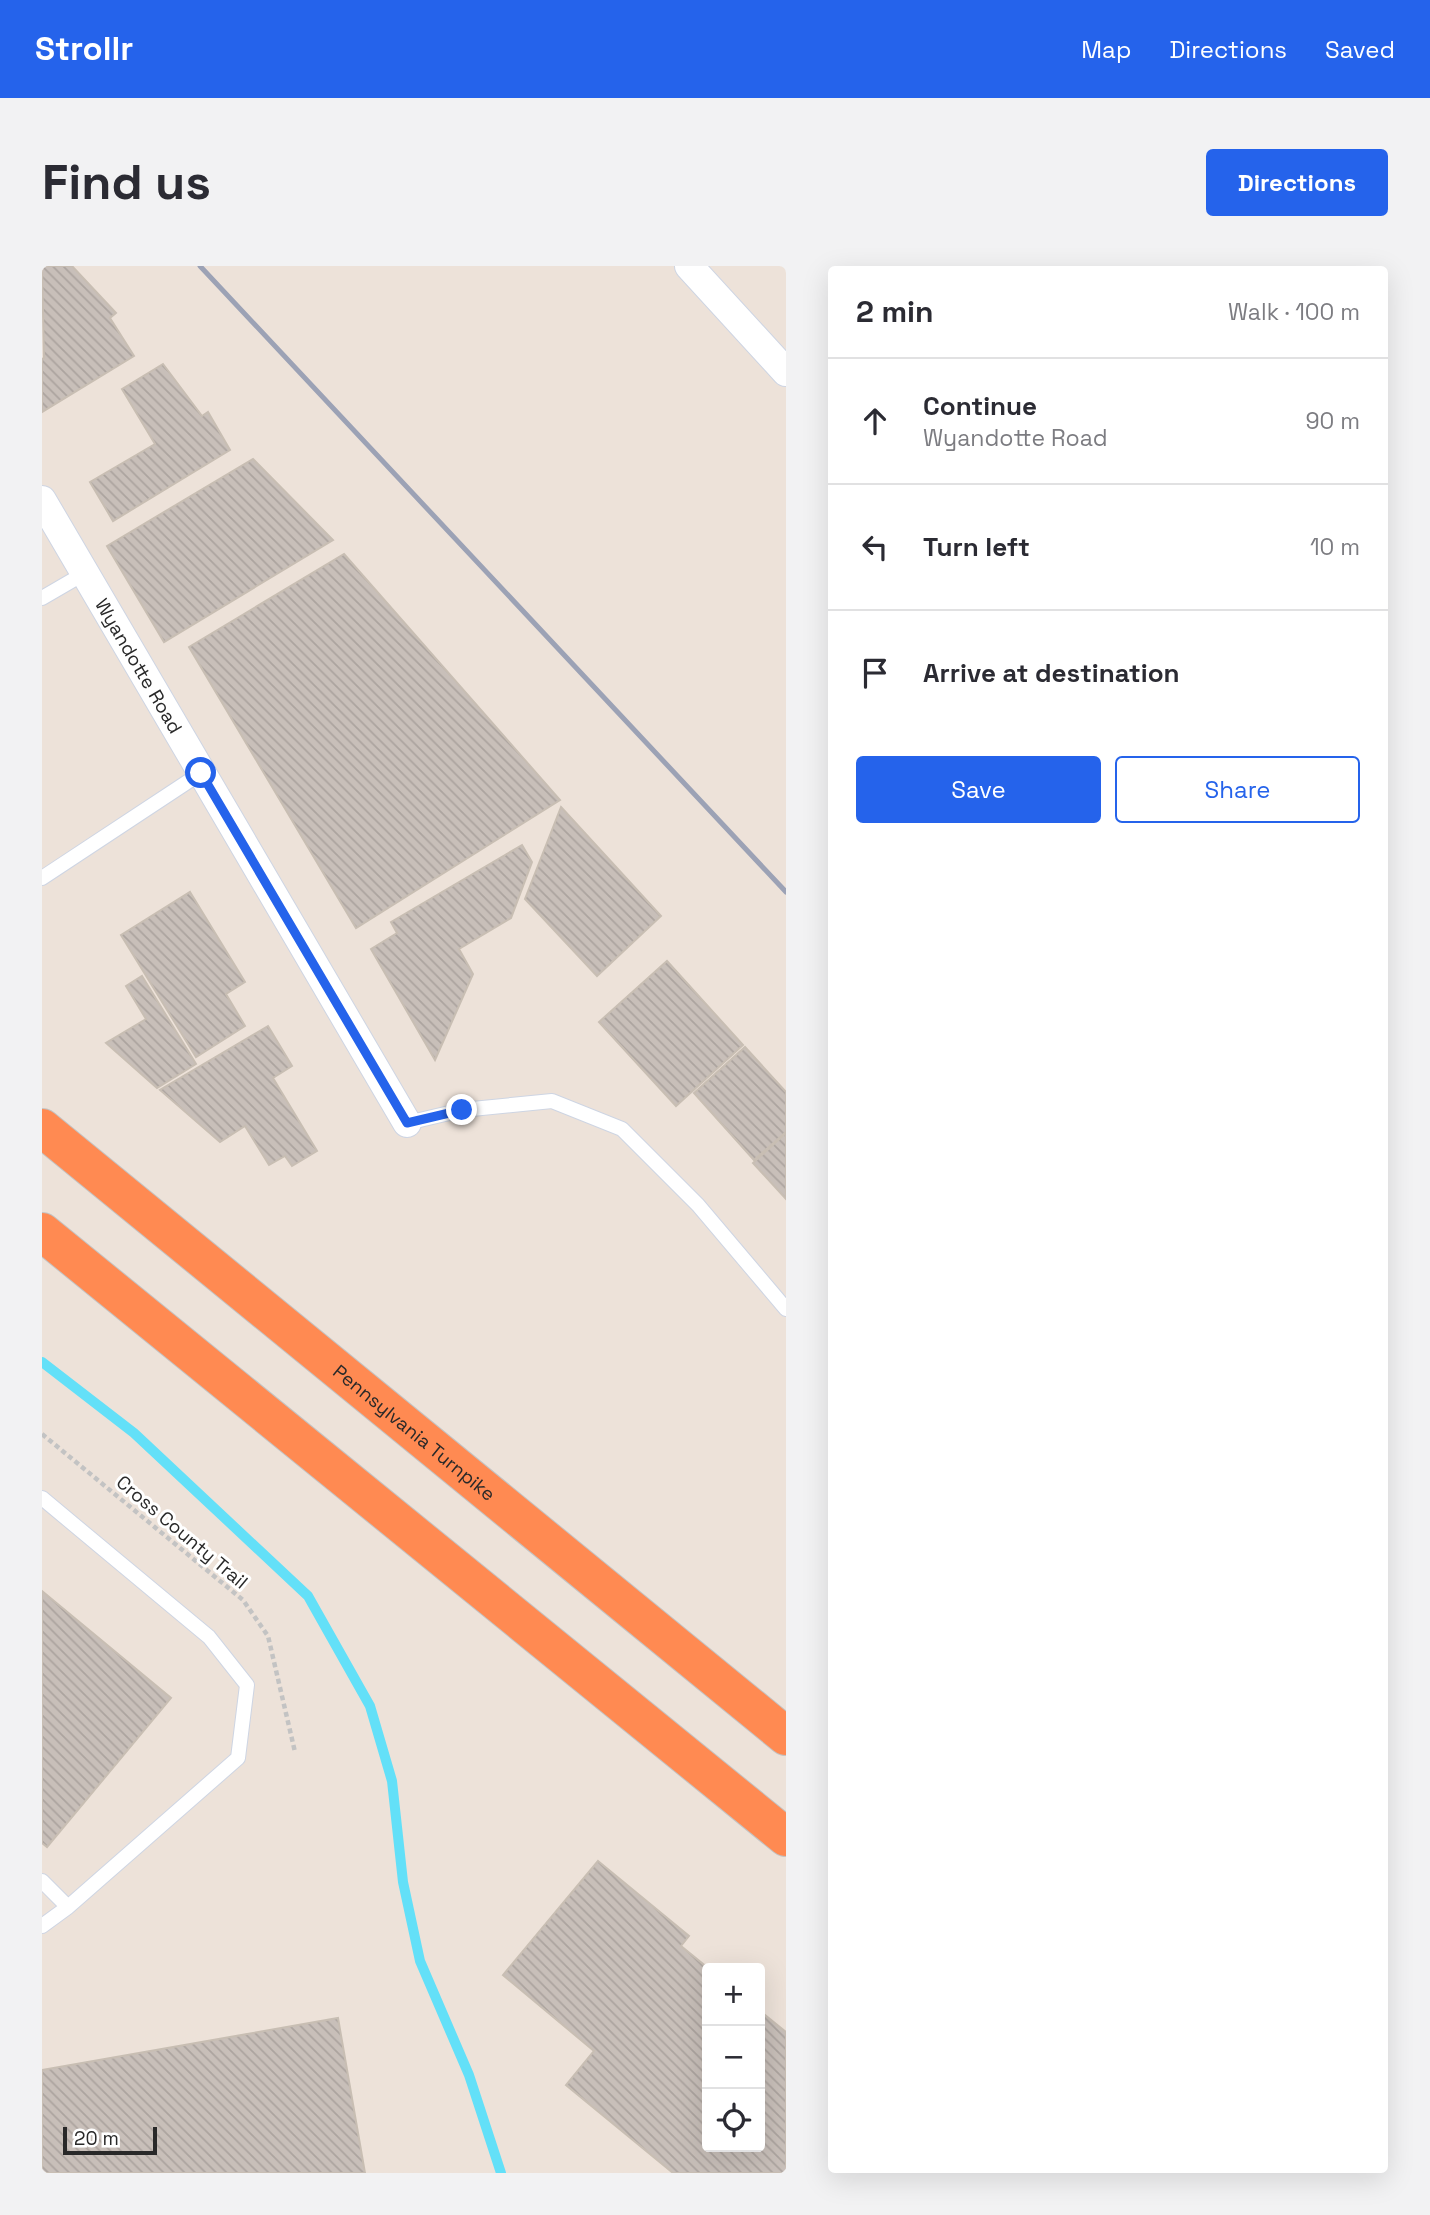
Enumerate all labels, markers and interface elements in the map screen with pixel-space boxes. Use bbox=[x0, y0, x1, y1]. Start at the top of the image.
text: Strollr bbox=[35, 28, 133, 70]
text: Map bbox=[1081, 34, 1131, 65]
text: Directions bbox=[1169, 34, 1287, 65]
text: Saved bbox=[1325, 34, 1395, 65]
button: Directions bbox=[1206, 149, 1388, 216]
text: Find us bbox=[42, 151, 211, 213]
text: 2 min bbox=[856, 292, 934, 331]
text: Walk · 100 m bbox=[1228, 297, 1360, 327]
text: Continue bbox=[923, 389, 1037, 423]
icon: ahead bbox=[856, 402, 894, 440]
text: 90 m bbox=[1305, 406, 1360, 436]
text: Wyandotte Road bbox=[923, 423, 1107, 453]
icon: left bbox=[856, 528, 894, 566]
text: Turn left bbox=[923, 530, 1030, 564]
text: 10 m bbox=[1310, 532, 1360, 562]
street label: Wyandotte Road bbox=[90, 594, 188, 738]
icon: arrive bbox=[856, 654, 894, 692]
text: Arrive at destination bbox=[923, 656, 1180, 690]
button: Save bbox=[856, 756, 1101, 823]
button: Share bbox=[1115, 756, 1360, 823]
route start bbox=[185, 757, 216, 788]
route end bbox=[446, 1094, 477, 1125]
street label: Pennsylvania Turnpike bbox=[328, 1359, 501, 1506]
street label: Cross County Trail bbox=[111, 1470, 253, 1594]
map controls bbox=[702, 1963, 765, 2152]
button: + bbox=[702, 1963, 765, 2026]
button: − bbox=[702, 2026, 765, 2089]
button: locate bbox=[702, 2089, 765, 2152]
scale bar bbox=[63, 2124, 158, 2156]
text: 20 m bbox=[74, 2126, 119, 2151]

